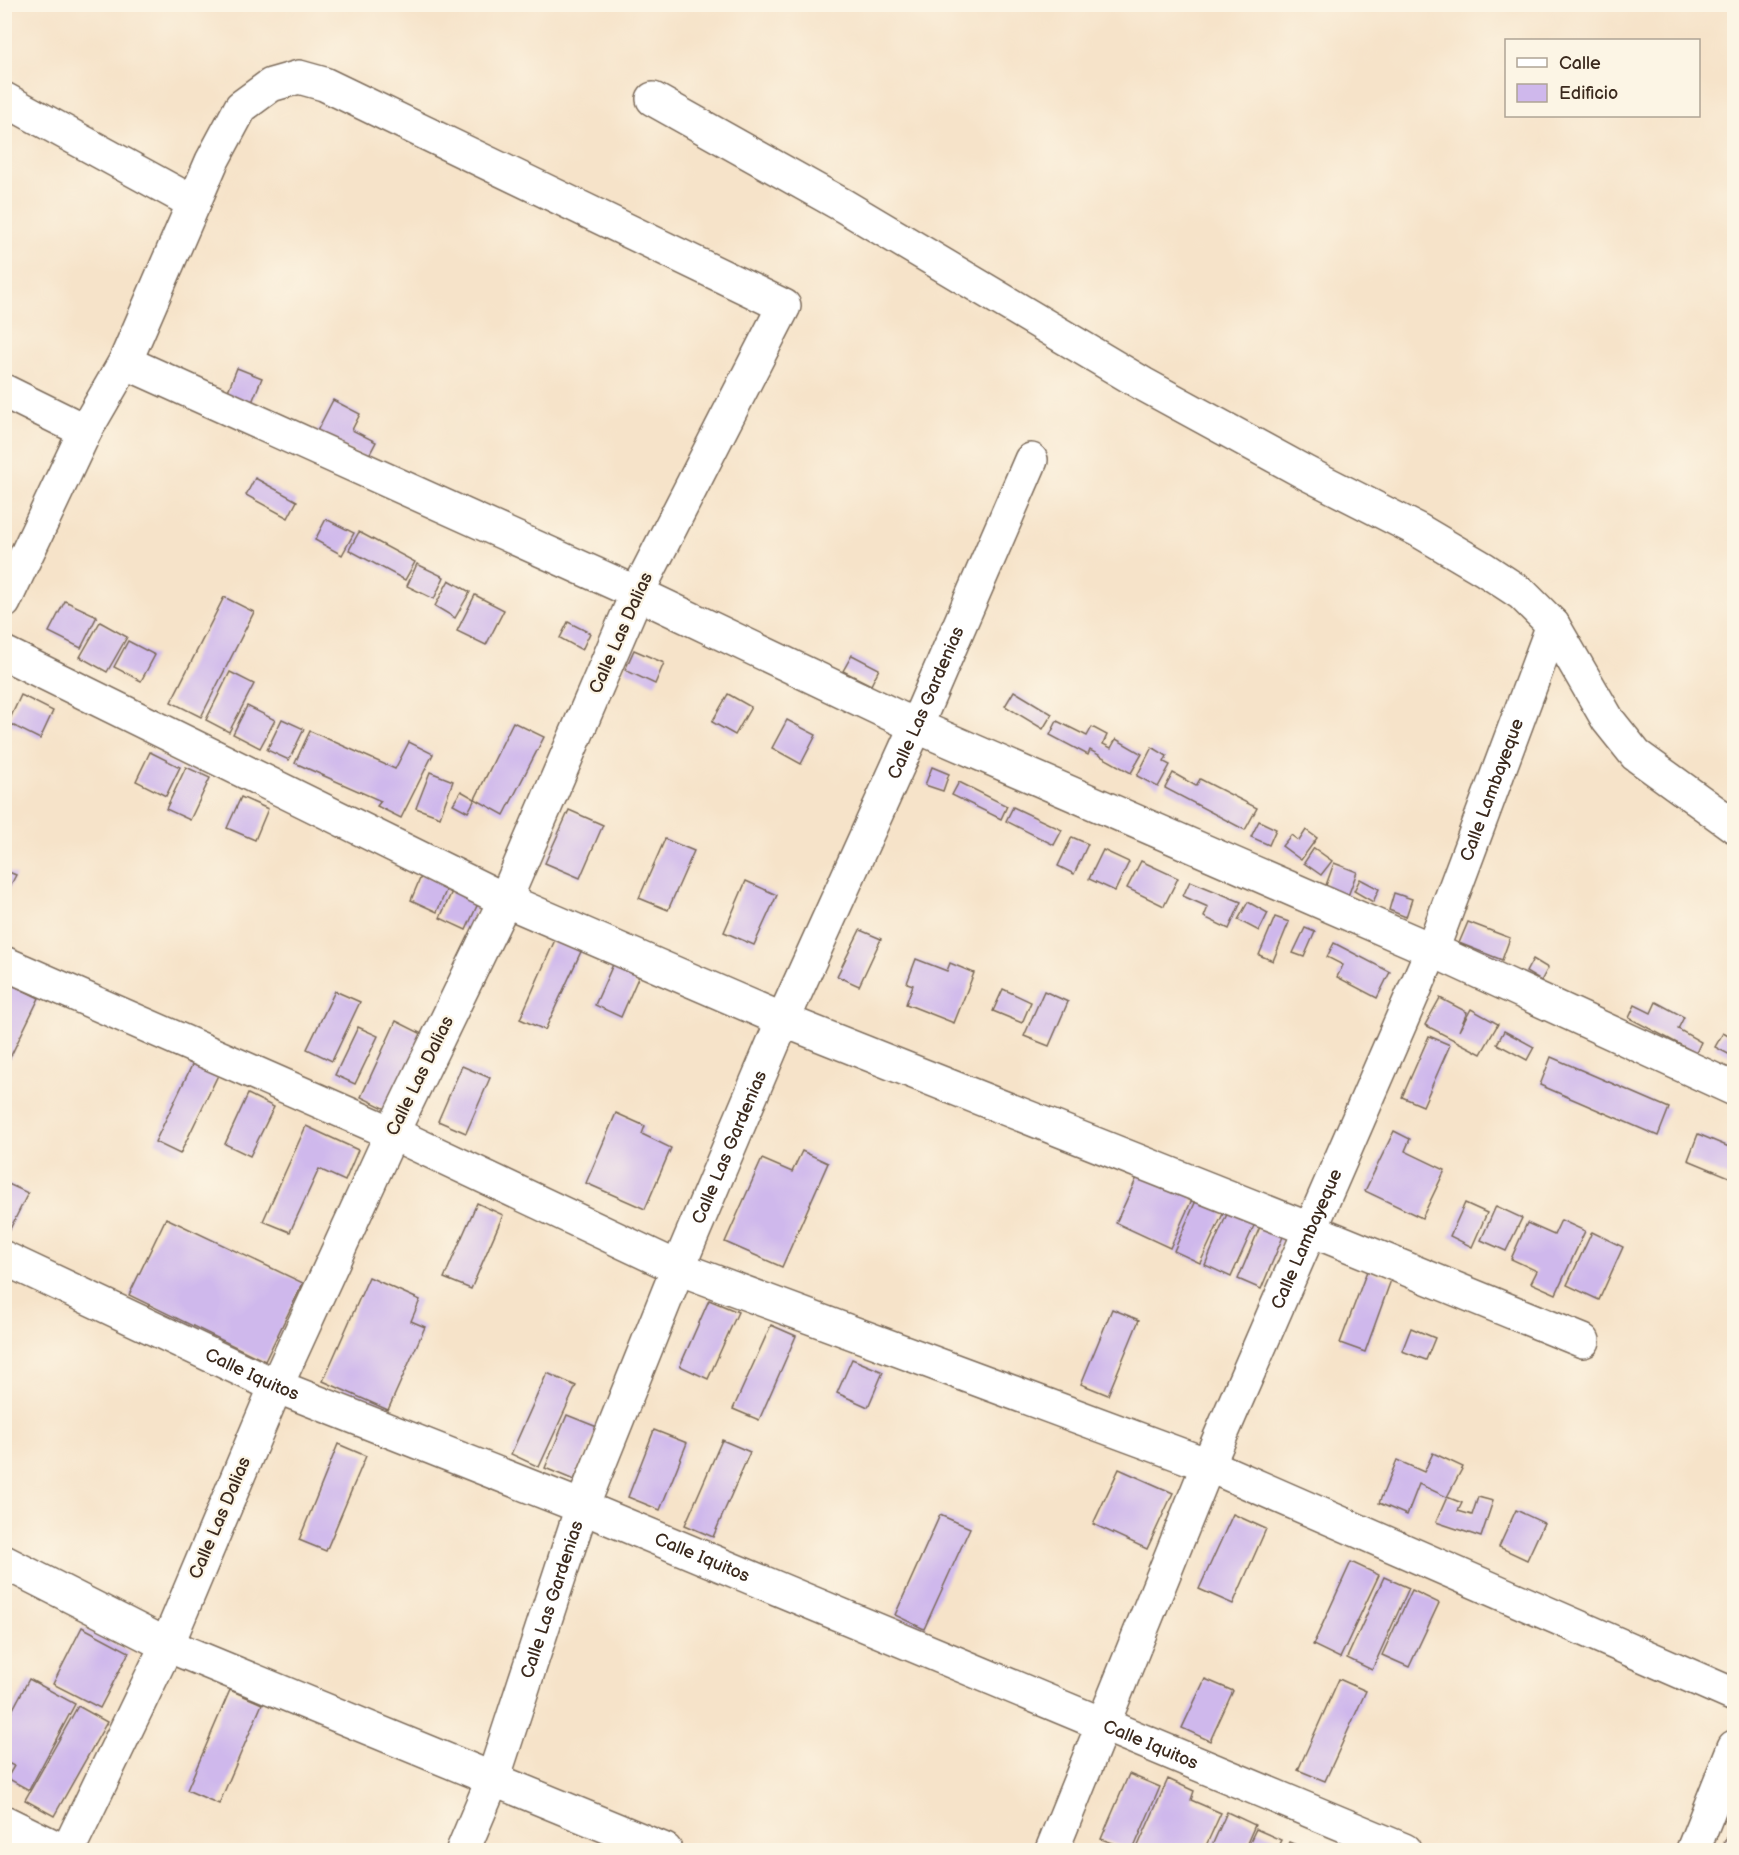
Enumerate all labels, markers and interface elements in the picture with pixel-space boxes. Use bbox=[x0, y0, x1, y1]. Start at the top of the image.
legend bbox=[1505, 39, 1700, 117]
text: Calle bbox=[1559, 53, 1601, 74]
text: Edificio bbox=[1559, 83, 1618, 104]
street label: Calle Las Dalias bbox=[585, 569, 657, 697]
street label: Calle Las Gardenias bbox=[883, 623, 968, 782]
street label: Calle Lambayeque bbox=[1455, 715, 1528, 864]
street label: Calle Las Dalias bbox=[382, 1013, 458, 1139]
street label: Calle Las Gardenias bbox=[687, 1067, 771, 1227]
street label: Calle Lambayeque bbox=[1267, 1165, 1346, 1312]
street label: Calle Iquitos bbox=[202, 1344, 302, 1405]
street label: Calle Las Dalias bbox=[185, 1454, 255, 1582]
street label: Calle Las Gardenias bbox=[516, 1518, 587, 1681]
street label: Calle Iquitos bbox=[652, 1528, 753, 1586]
street label: Calle Iquitos bbox=[1100, 1715, 1202, 1774]

